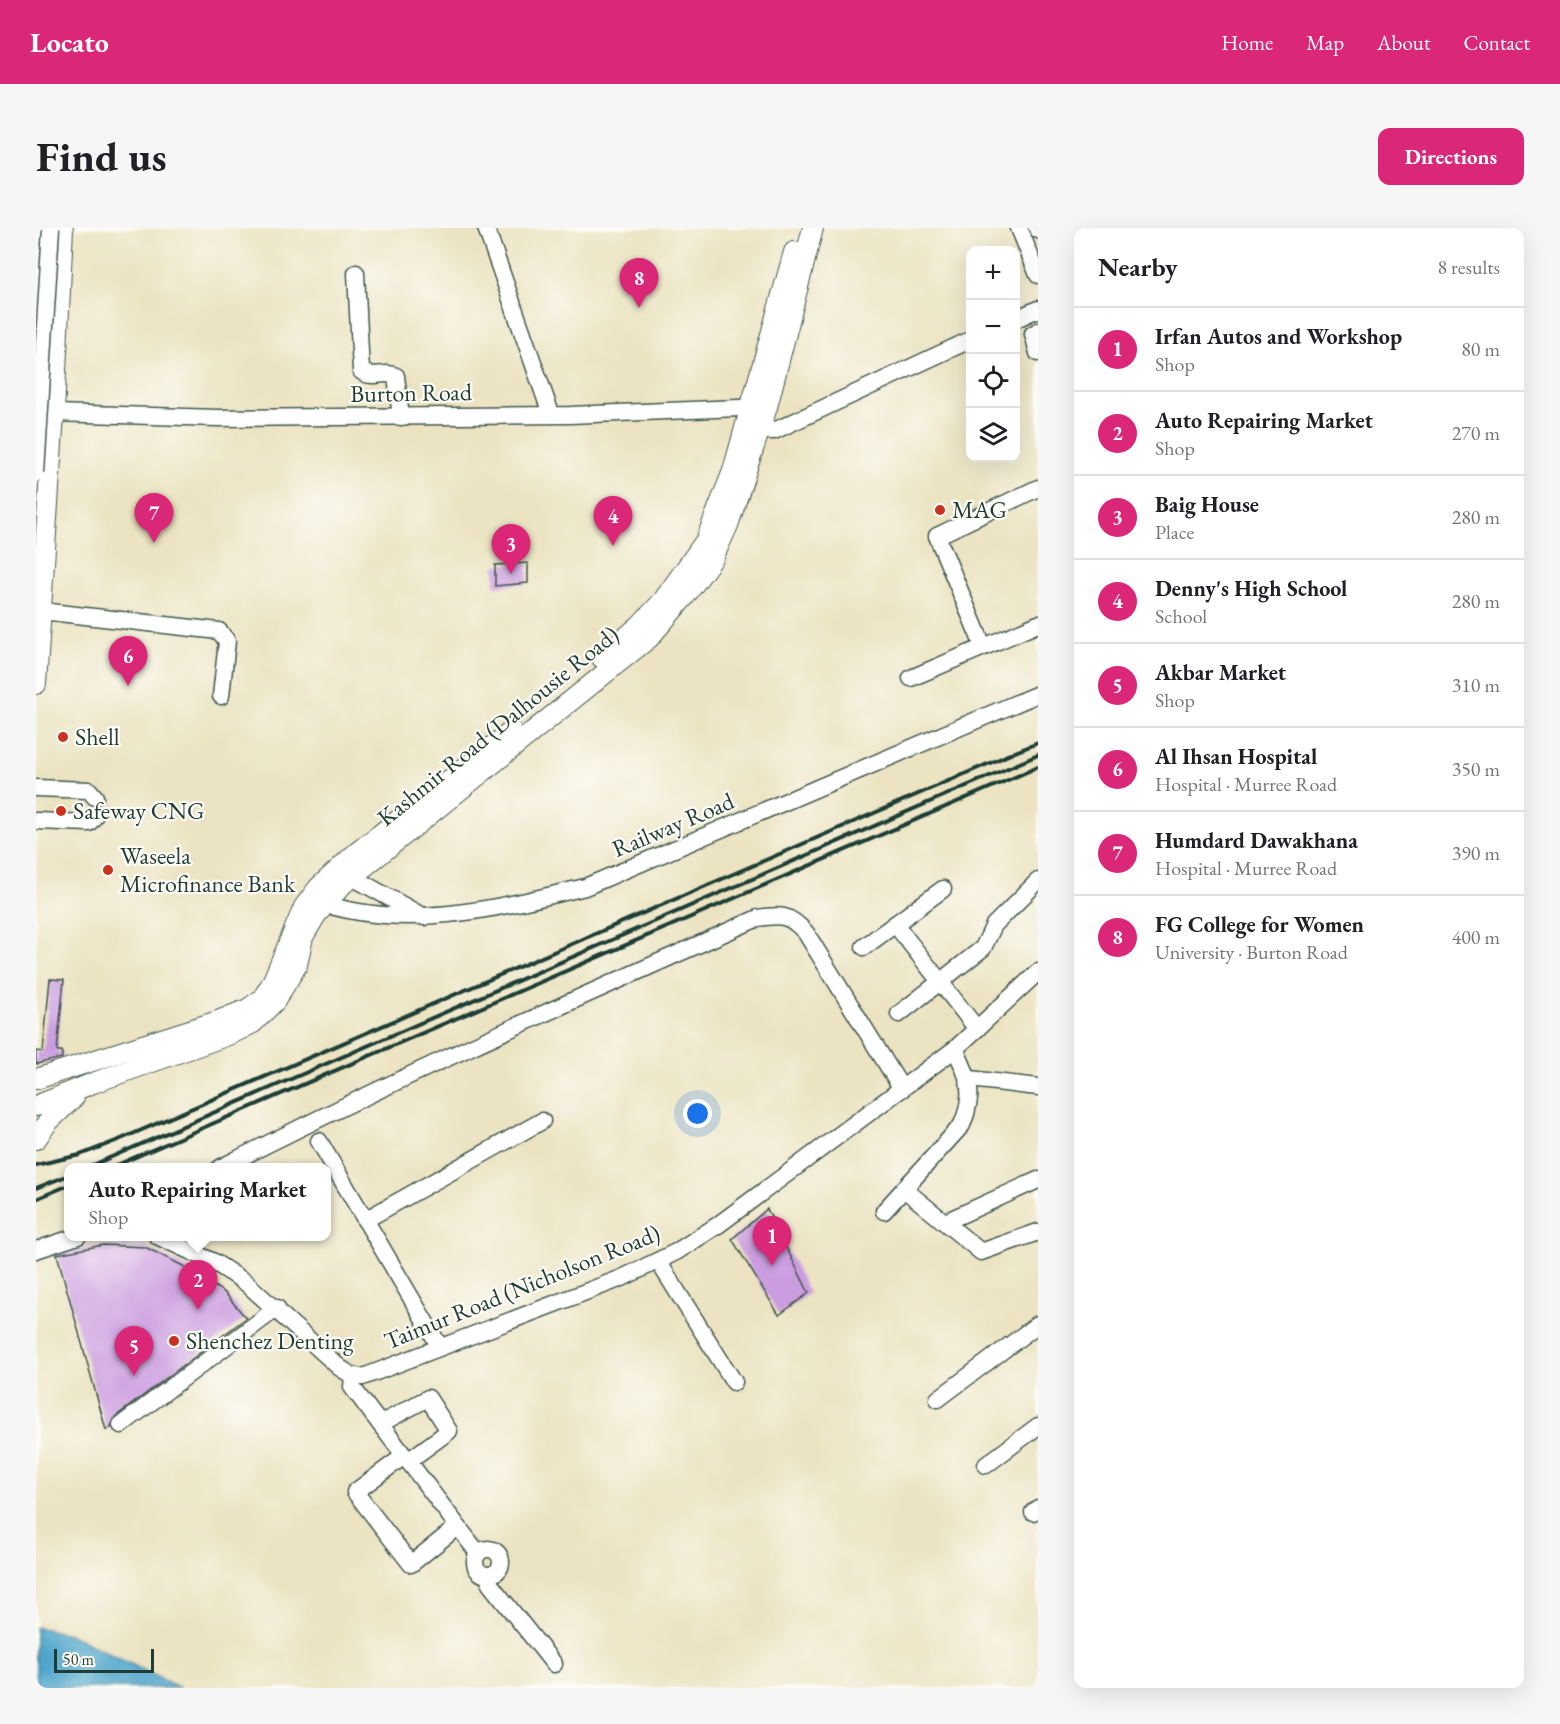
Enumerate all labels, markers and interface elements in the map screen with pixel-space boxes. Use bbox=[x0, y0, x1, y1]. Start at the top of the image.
text: Locato bbox=[30, 24, 109, 60]
text: Home bbox=[1221, 29, 1273, 56]
text: Map bbox=[1306, 29, 1344, 56]
text: About bbox=[1377, 29, 1430, 56]
text: Contact bbox=[1463, 29, 1530, 56]
button: Directions bbox=[1378, 128, 1524, 185]
text: Find us bbox=[36, 129, 167, 184]
map controls bbox=[966, 246, 1020, 462]
button: + bbox=[966, 246, 1020, 300]
text: Nearby bbox=[1098, 250, 1178, 284]
text: 8 results bbox=[1437, 254, 1500, 280]
pin: 8 bbox=[620, 259, 658, 308]
button: − bbox=[966, 300, 1020, 354]
text: Irfan Autos and Workshop bbox=[1155, 322, 1402, 351]
text: 1 bbox=[1112, 336, 1123, 362]
text: 80 m bbox=[1461, 336, 1500, 362]
text: Shop bbox=[1155, 351, 1195, 377]
button: locate bbox=[966, 354, 1020, 408]
street label: Burton Road bbox=[350, 376, 473, 409]
text: Auto Repairing Market bbox=[1155, 406, 1373, 435]
button: layers bbox=[966, 408, 1020, 462]
text: 2 bbox=[1112, 420, 1123, 446]
text: 270 m bbox=[1452, 420, 1500, 446]
text: Shop bbox=[1155, 435, 1195, 461]
text: Baig House bbox=[1155, 490, 1259, 519]
pin: 7 bbox=[134, 494, 174, 543]
place label: MAG bbox=[952, 494, 1007, 525]
pin: 4 bbox=[594, 496, 632, 546]
marker: MAG bbox=[933, 503, 947, 517]
text: 3 bbox=[1112, 504, 1123, 530]
text: 280 m bbox=[1452, 504, 1500, 530]
text: Place bbox=[1155, 519, 1194, 545]
pin: 3 bbox=[492, 524, 530, 574]
text: Denny's High School bbox=[1155, 574, 1347, 603]
text: 4 bbox=[1112, 588, 1123, 614]
text: 280 m bbox=[1452, 588, 1500, 614]
text: School bbox=[1155, 603, 1207, 629]
street label: Kashmir Road (Dalhousie Road) bbox=[371, 619, 625, 833]
pin: 6 bbox=[108, 636, 148, 686]
text: Akbar Market bbox=[1155, 658, 1286, 687]
text: 5 bbox=[1112, 672, 1123, 698]
text: 310 m bbox=[1452, 672, 1500, 698]
text: Shop bbox=[1155, 687, 1195, 713]
place label: Shell bbox=[75, 721, 120, 752]
marker: Shell bbox=[56, 730, 70, 744]
text: Al Ihsan Hospital bbox=[1155, 742, 1317, 771]
text: 6 bbox=[1112, 756, 1123, 782]
text: 350 m bbox=[1452, 756, 1500, 782]
text: Hospital · Murree Road bbox=[1155, 771, 1337, 797]
street label: Railway Road bbox=[607, 785, 739, 864]
place label: Safeway CNG bbox=[73, 795, 204, 826]
marker: Safeway CNG bbox=[54, 804, 68, 818]
text: Humdard Dawakhana bbox=[1155, 826, 1358, 855]
place label: Waseela Microfinance Bank bbox=[120, 840, 296, 899]
text: 7 bbox=[1112, 840, 1123, 866]
text: 390 m bbox=[1452, 840, 1500, 866]
text: Hospital · Murree Road bbox=[1155, 855, 1337, 881]
marker: Waseela Microfinance Bank bbox=[101, 863, 115, 877]
text: FG College for Women bbox=[1155, 910, 1364, 939]
text: 8 bbox=[1112, 924, 1123, 950]
text: 400 m bbox=[1452, 924, 1500, 950]
text: University · Burton Road bbox=[1155, 939, 1348, 965]
your location bbox=[683, 1099, 712, 1128]
popup bbox=[64, 1163, 331, 1241]
text: Auto Repairing Market bbox=[88, 1175, 307, 1204]
text: Shop bbox=[88, 1204, 128, 1230]
pin: 1 bbox=[752, 1216, 792, 1266]
street label: Taimur Road (Nicholson Road) bbox=[379, 1217, 664, 1356]
pin: 2 bbox=[178, 1260, 218, 1310]
place label: Shenchez Denting bbox=[186, 1325, 354, 1356]
pin: 5 bbox=[114, 1326, 154, 1376]
marker: Shenchez Denting bbox=[167, 1334, 181, 1348]
scale bar bbox=[54, 1646, 154, 1674]
text: 50 m bbox=[63, 1649, 94, 1670]

